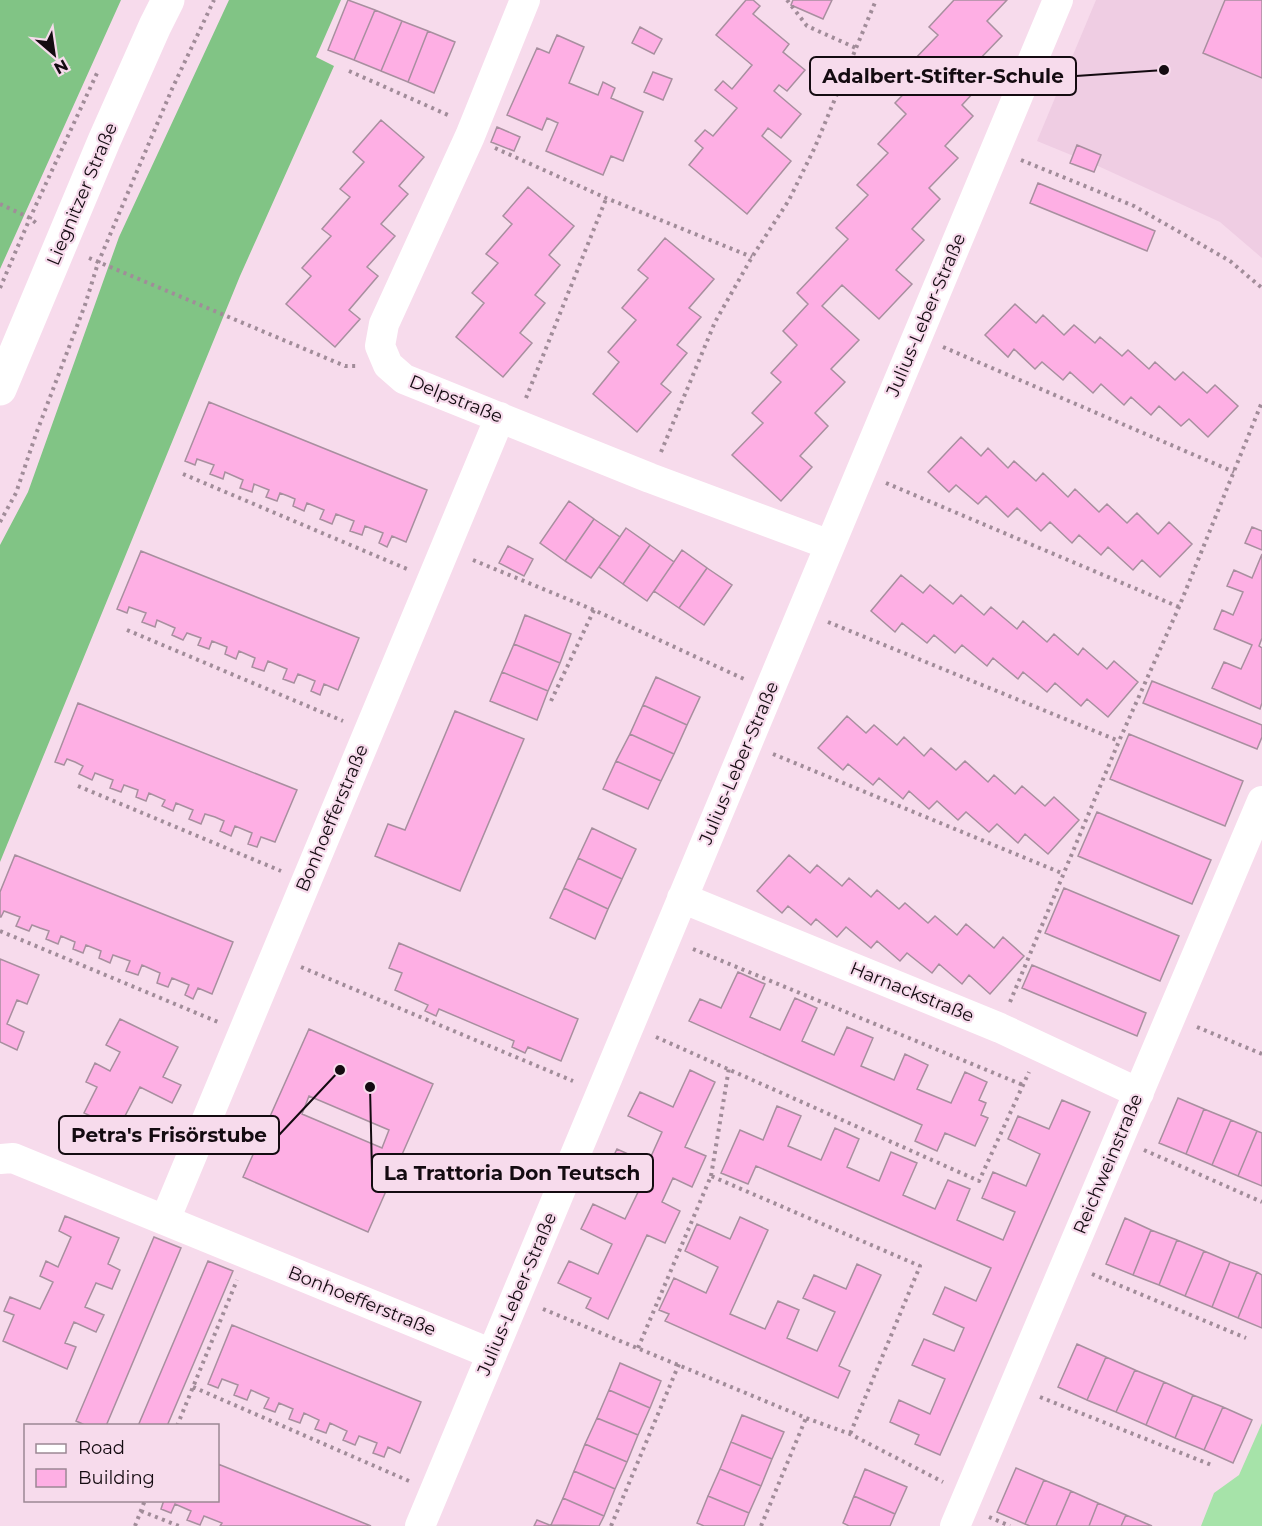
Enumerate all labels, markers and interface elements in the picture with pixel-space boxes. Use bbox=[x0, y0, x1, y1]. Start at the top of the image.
north arrow bbox=[24, 24, 84, 84]
text: N bbox=[51, 55, 71, 78]
callout: Adalbert-Stifter-Schule bbox=[810, 57, 1076, 95]
text: Adalbert-Stifter-Schule bbox=[821, 64, 1064, 88]
street label: Liegnitzer Straße bbox=[42, 119, 122, 269]
street label: Julius-Leber-Straße bbox=[881, 230, 970, 401]
street label: Delpstraße bbox=[406, 370, 506, 428]
street label: Julius-Leber-Straße bbox=[694, 678, 783, 849]
street label: Bonhoefferstraße bbox=[291, 741, 373, 895]
street label: Harnackstraße bbox=[847, 957, 977, 1027]
street label: Reichweinstraße bbox=[1069, 1090, 1148, 1237]
callout: Petra's Frisörstube bbox=[59, 1116, 279, 1154]
text: Petra's Frisörstube bbox=[71, 1123, 267, 1147]
callout: La Trattoria Don Teutsch bbox=[372, 1154, 653, 1192]
text: La Trattoria Don Teutsch bbox=[384, 1161, 640, 1185]
street label: Julius-Leber-Straße bbox=[472, 1209, 561, 1380]
street label: Bonhoefferstraße bbox=[285, 1261, 439, 1341]
legend bbox=[24, 1424, 219, 1502]
text: Road bbox=[78, 1437, 125, 1459]
text: Building bbox=[78, 1467, 155, 1489]

